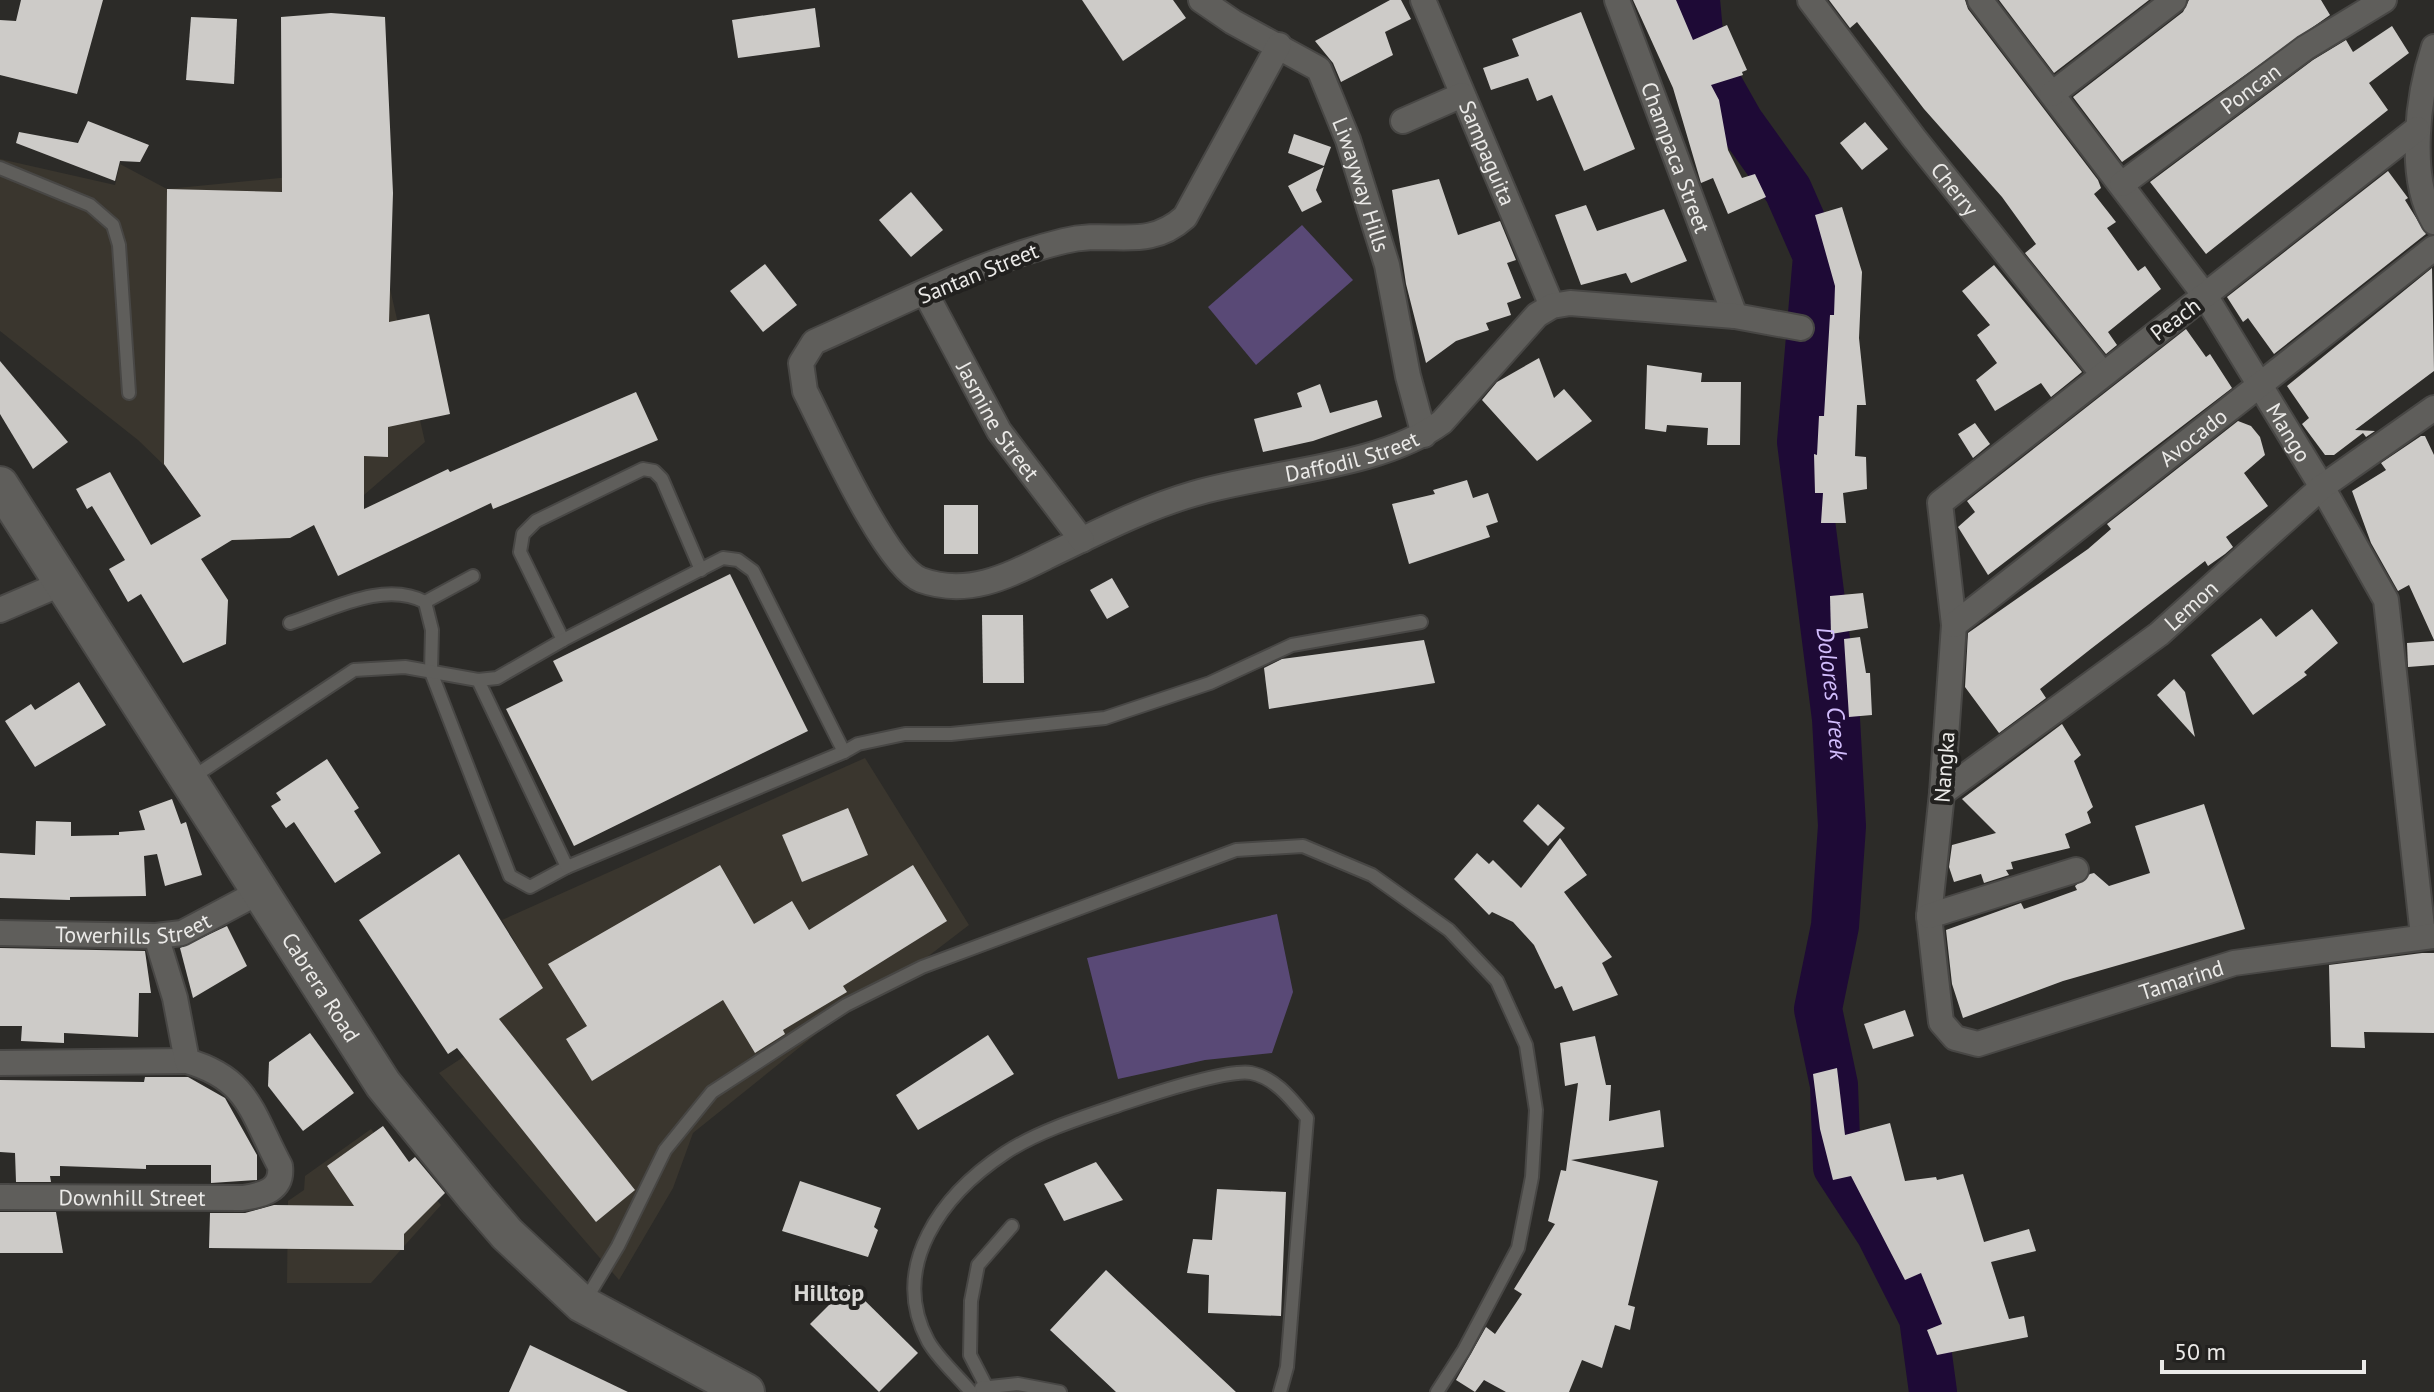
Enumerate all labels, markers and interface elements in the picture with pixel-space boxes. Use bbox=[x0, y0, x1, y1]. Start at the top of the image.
street label: Poncan bbox=[2215, 57, 2286, 120]
street label: Champaca Street bbox=[1635, 78, 1717, 237]
street label: Sampaguita bbox=[1453, 96, 1522, 210]
street label: Liwayway Hills bbox=[1326, 113, 1396, 255]
street label: Cherry bbox=[1925, 156, 1985, 222]
street label: Santan Street bbox=[914, 236, 1043, 310]
street label: Peach bbox=[2144, 291, 2206, 347]
street label: Jasmine Street bbox=[950, 355, 1046, 487]
street label: Mango bbox=[2260, 398, 2317, 467]
street label: Avocado bbox=[2153, 402, 2233, 473]
street label: Daffodil Street bbox=[1283, 424, 1424, 488]
street label: Lemon bbox=[2158, 574, 2224, 637]
water label: Dolores Creek bbox=[1810, 625, 1854, 762]
street label: Nangka bbox=[1928, 731, 1960, 803]
street label: Towerhills Street bbox=[55, 906, 216, 950]
street label: Cabrera Road bbox=[276, 927, 366, 1047]
street label: Tamarind bbox=[2136, 953, 2227, 1006]
street label: Downhill Street bbox=[58, 1183, 206, 1212]
district label: Hilltop bbox=[794, 1277, 864, 1308]
scale bar bbox=[2162, 1324, 2364, 1374]
text: 50 m bbox=[2174, 1336, 2226, 1367]

